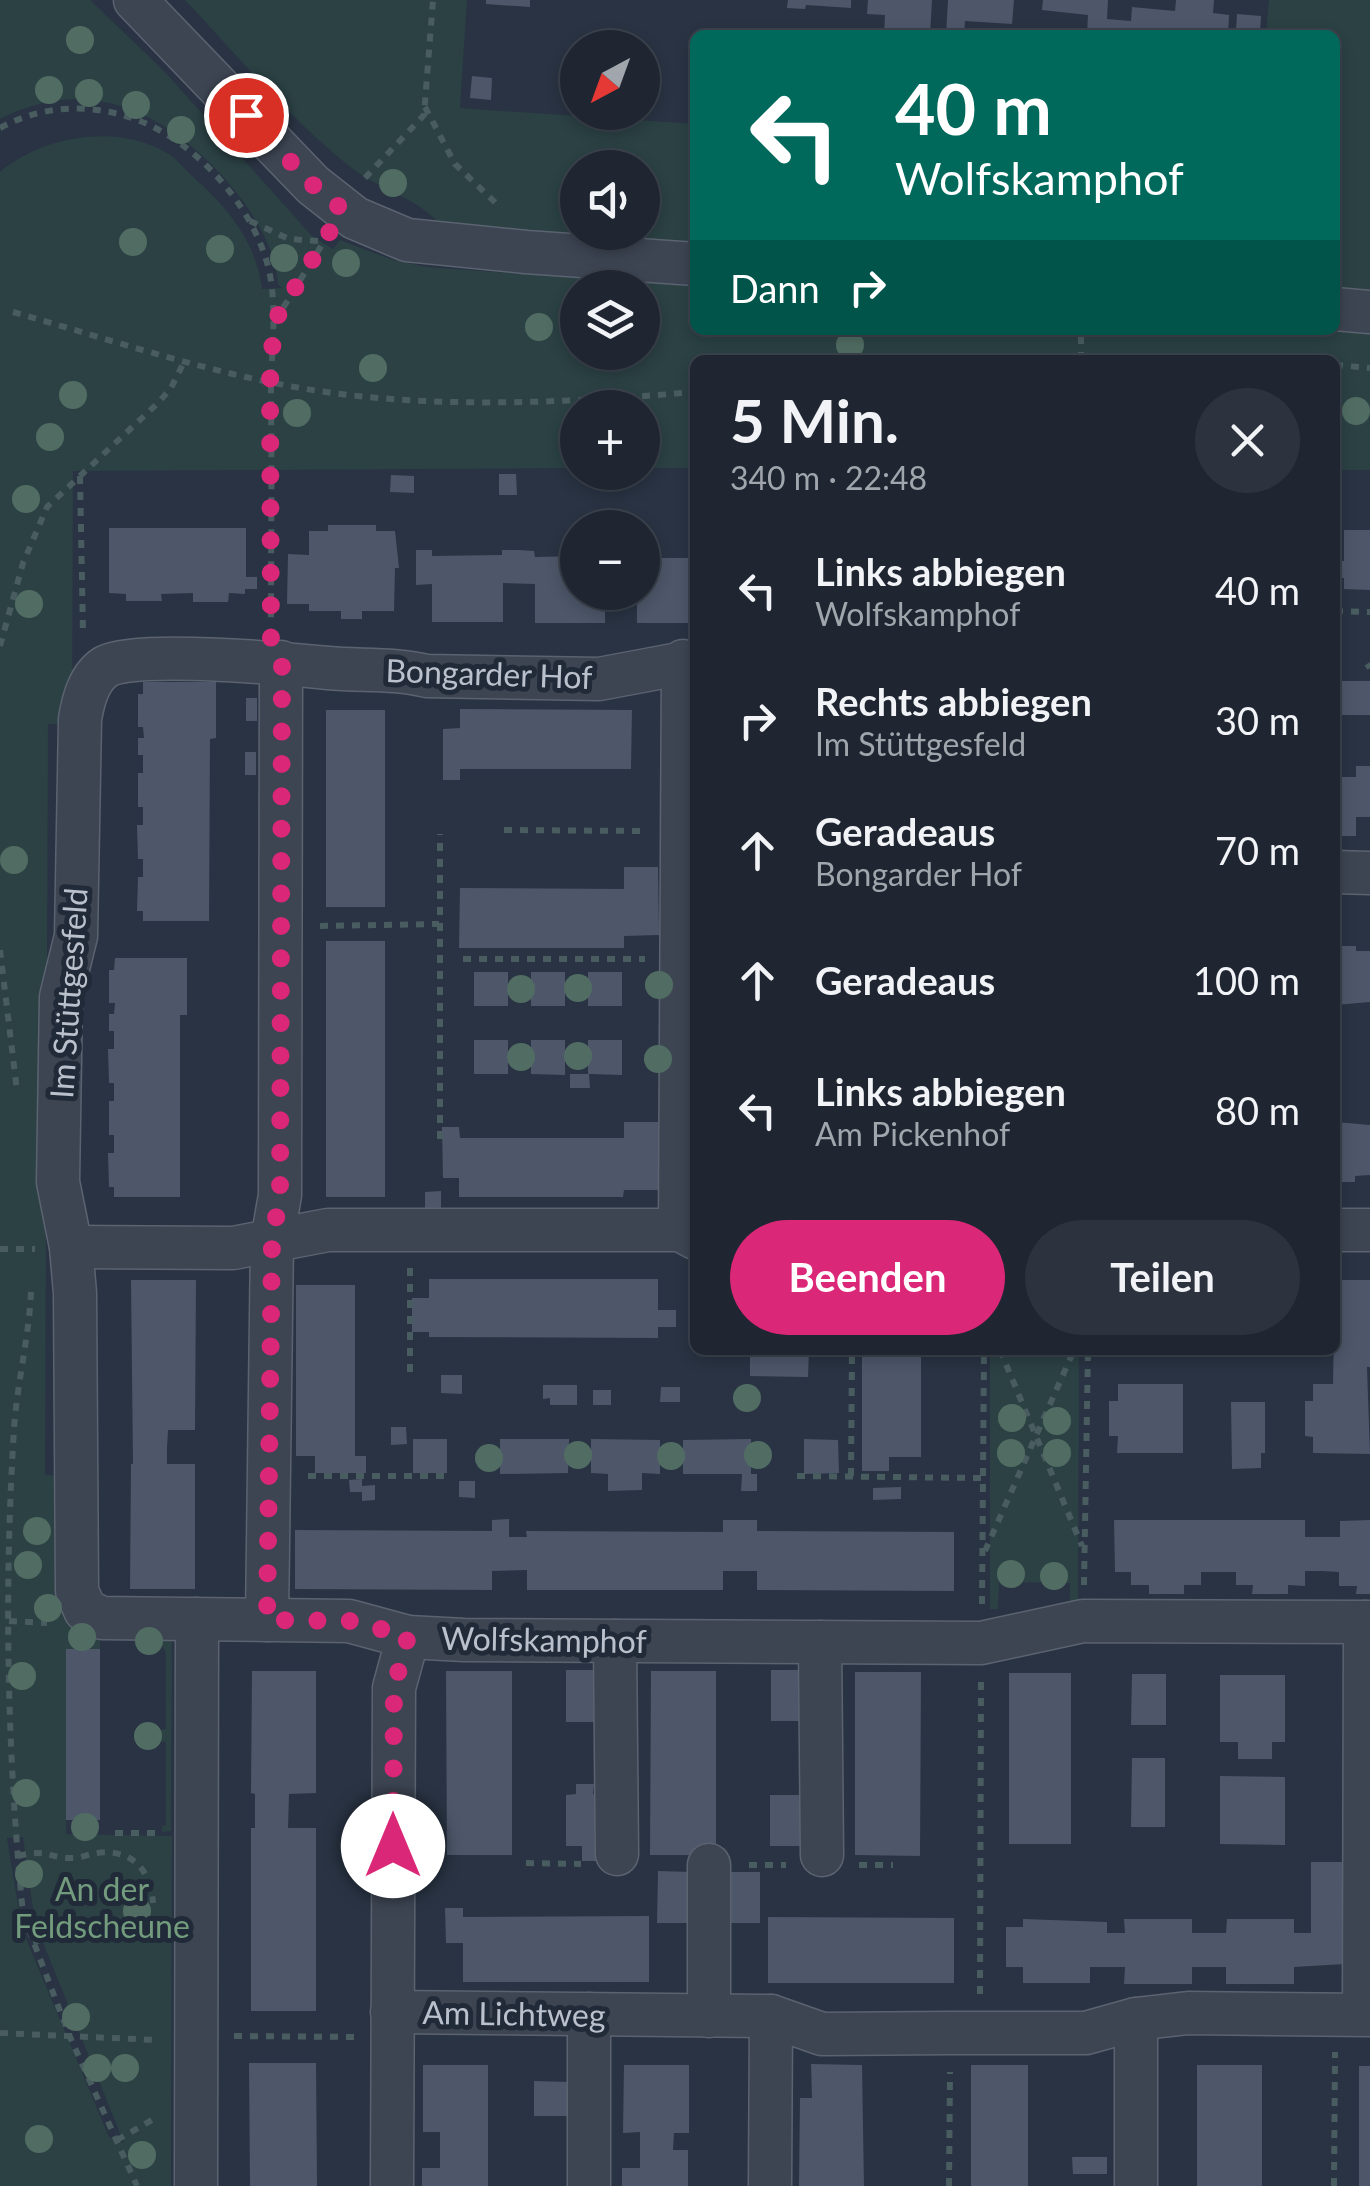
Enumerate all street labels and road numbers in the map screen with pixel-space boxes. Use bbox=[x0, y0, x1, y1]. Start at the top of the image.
street label: Bongarder Hof bbox=[385, 650, 593, 696]
street label: Im Stüttgesfeld bbox=[41, 886, 95, 1100]
street label: Wolfskamphof bbox=[441, 1618, 647, 1660]
street label: Am Lichtweg bbox=[422, 1992, 606, 2034]

